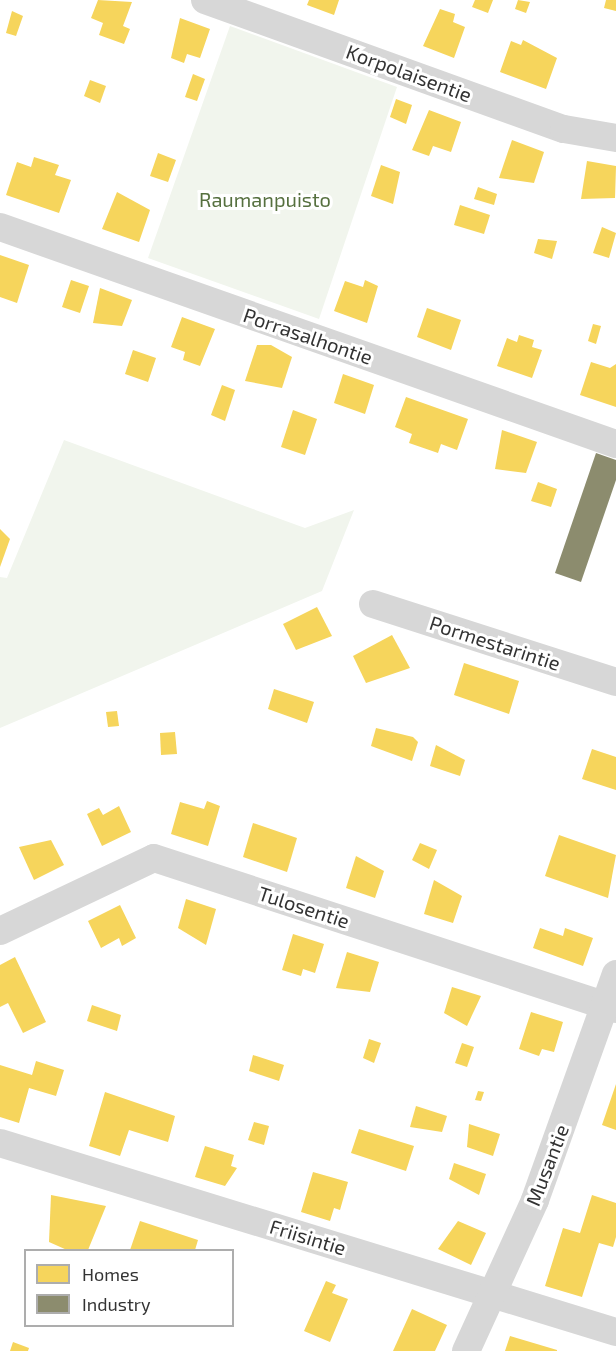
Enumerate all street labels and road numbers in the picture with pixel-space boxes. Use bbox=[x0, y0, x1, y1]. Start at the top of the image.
street label: Korpolaisentie bbox=[343, 39, 475, 107]
street label: Porrasalhontie bbox=[240, 303, 376, 369]
street label: Pormestarintie bbox=[427, 611, 563, 675]
street label: Tulosentie bbox=[255, 881, 353, 933]
street label: Musantie bbox=[521, 1121, 573, 1209]
street label: Friisintie bbox=[267, 1214, 349, 1260]

